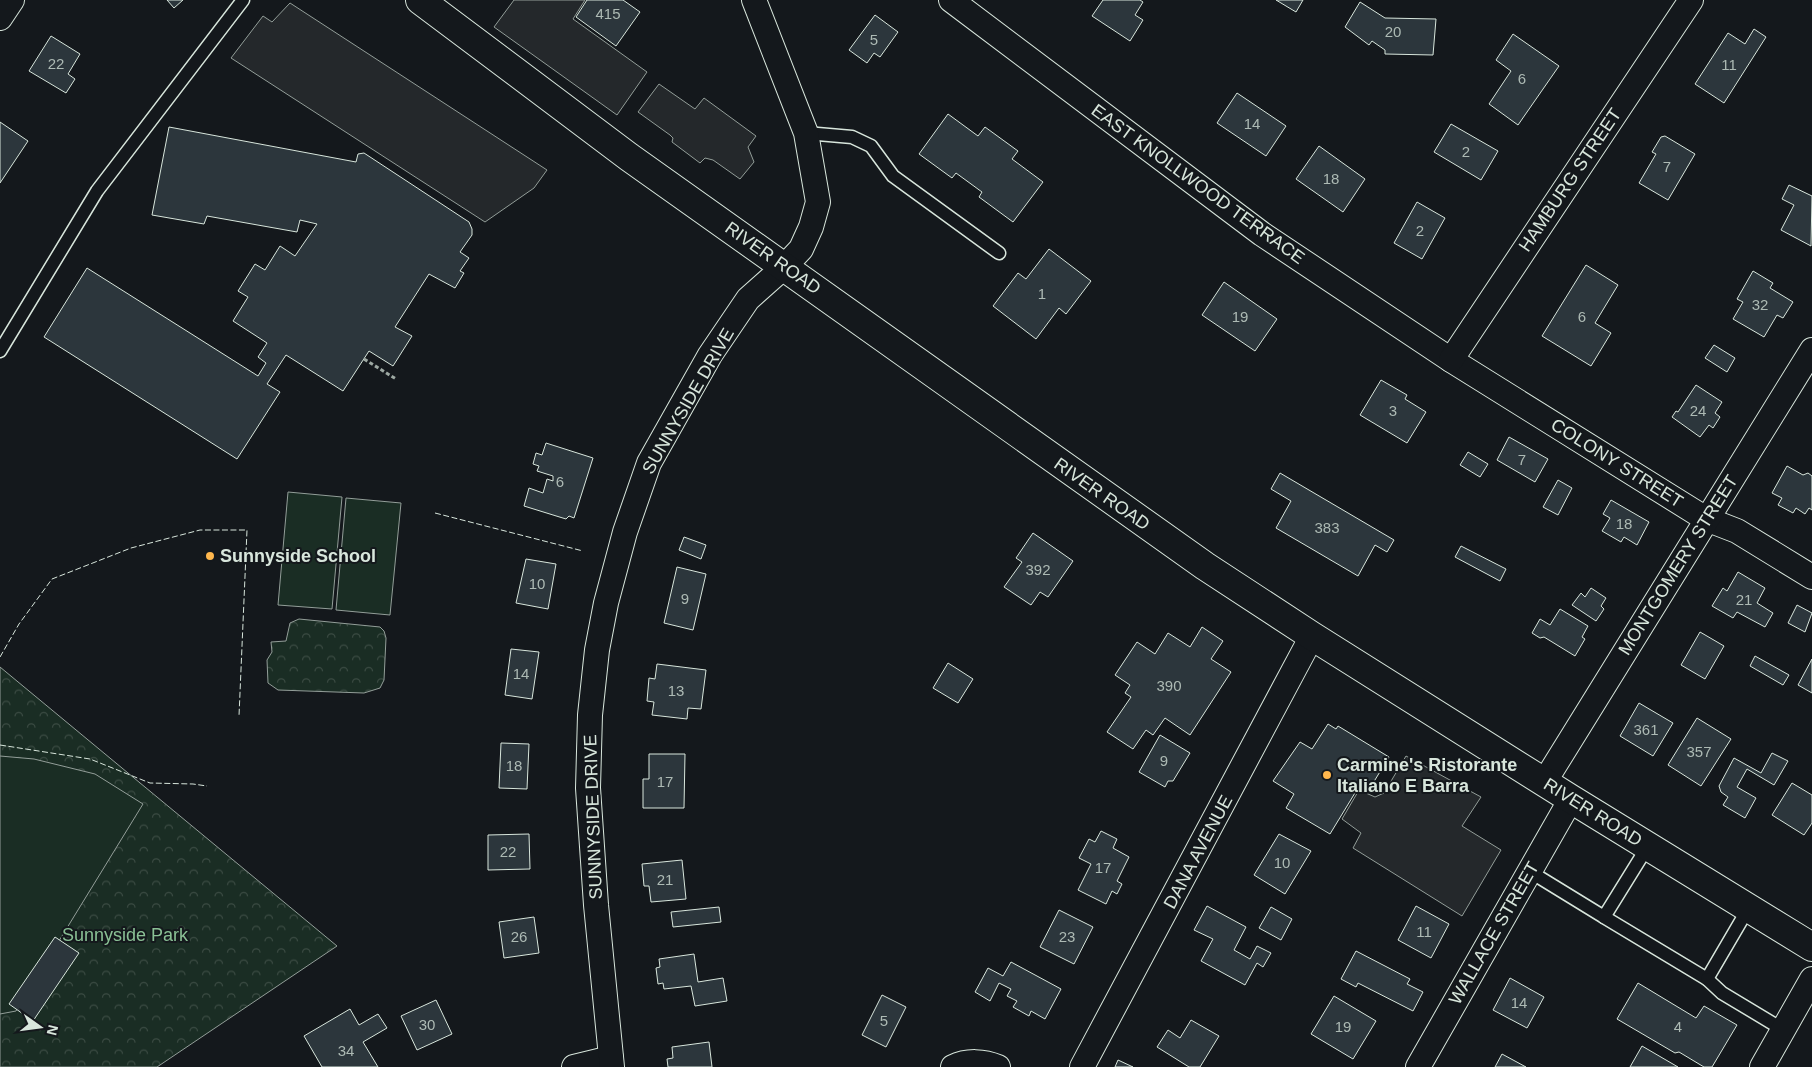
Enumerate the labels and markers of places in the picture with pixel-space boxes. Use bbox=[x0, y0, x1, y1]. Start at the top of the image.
place label: Sunnyside School bbox=[220, 546, 376, 566]
marker: Sunnyside School bbox=[204, 550, 216, 562]
place label: Carmine's Ristorante Italiano E Barra bbox=[1337, 755, 1517, 796]
marker: Carmine's Ristorante Italiano E Barra bbox=[1321, 769, 1333, 781]

